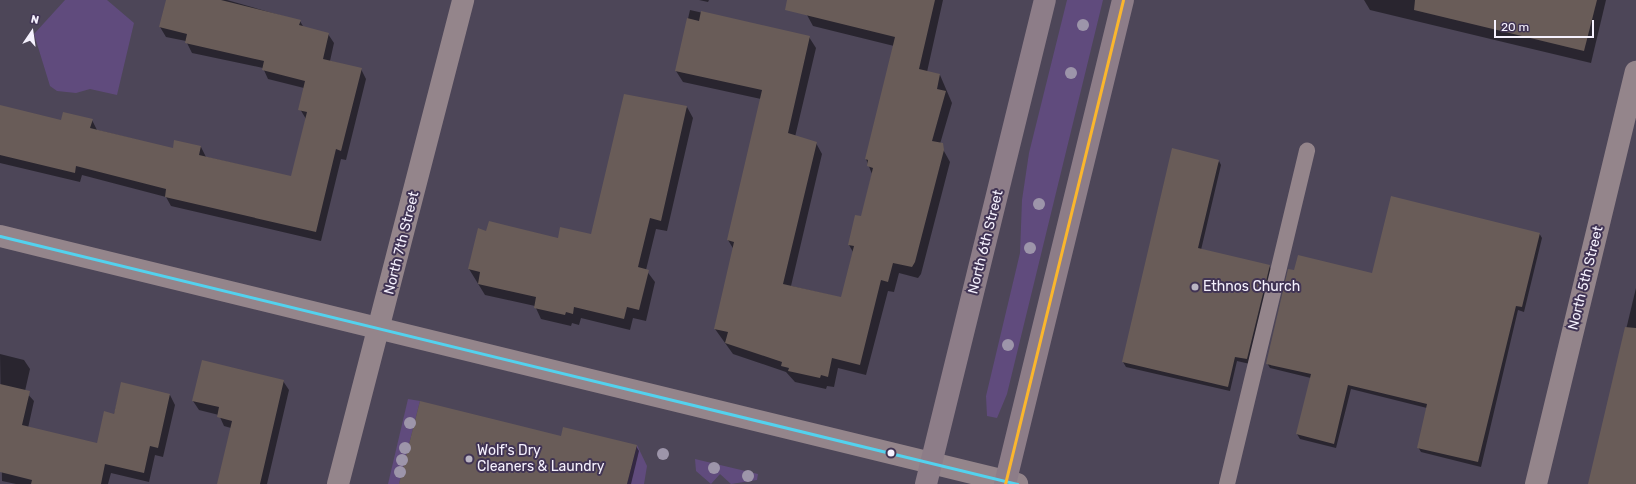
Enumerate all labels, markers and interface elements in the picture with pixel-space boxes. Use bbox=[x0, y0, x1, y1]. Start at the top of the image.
north arrow bbox=[12, 12, 52, 52]
scale bar bbox=[1496, 12, 1596, 38]
text: N bbox=[29, 13, 40, 27]
text: 20 m bbox=[1501, 20, 1529, 34]
street label: North 6th Street bbox=[965, 188, 1007, 296]
street label: North 7th Street bbox=[381, 190, 423, 296]
street label: North 5th Street bbox=[1565, 224, 1607, 332]
place label: Ethnos Church bbox=[1203, 279, 1300, 295]
marker: Ethnos Church bbox=[1190, 282, 1200, 292]
place label: Wolf's Dry Cleaners & Laundry bbox=[477, 443, 605, 476]
unlabelled marker bbox=[886, 448, 896, 458]
marker: Wolf's Dry Cleaners & Laundry bbox=[464, 454, 474, 464]

